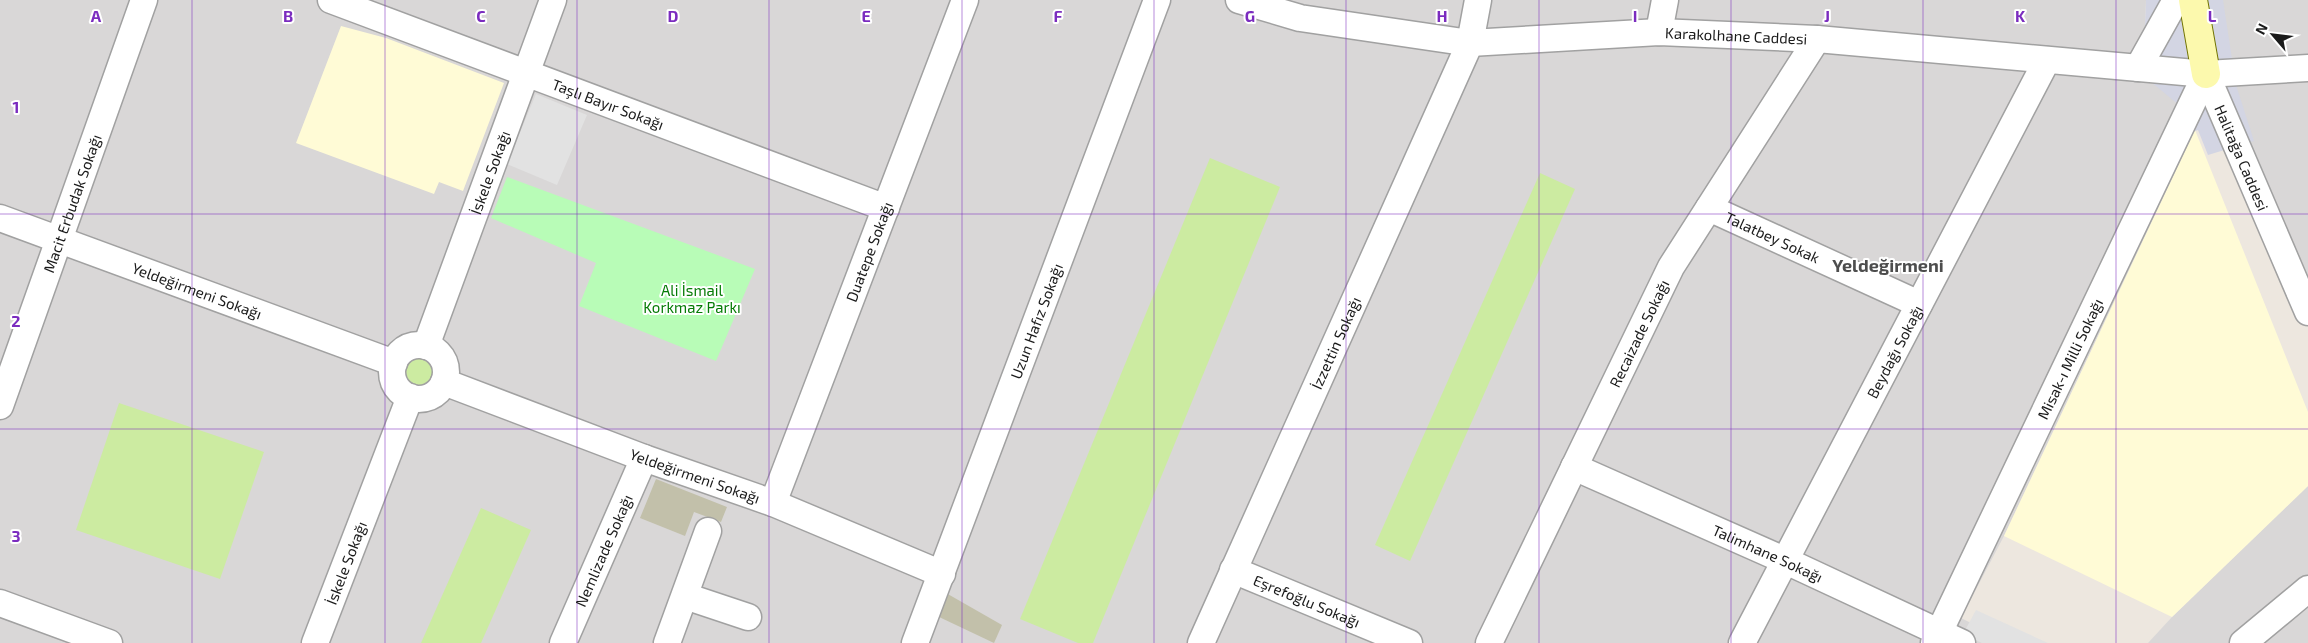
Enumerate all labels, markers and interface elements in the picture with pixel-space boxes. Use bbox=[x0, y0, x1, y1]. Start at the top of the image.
text: A bbox=[91, 6, 102, 25]
text: B bbox=[283, 6, 293, 25]
text: C bbox=[476, 6, 486, 25]
text: D bbox=[668, 6, 679, 25]
text: E bbox=[861, 6, 871, 25]
text: F bbox=[1054, 6, 1063, 25]
text: G bbox=[1245, 6, 1255, 25]
text: H bbox=[1436, 6, 1448, 25]
text: I bbox=[1633, 6, 1637, 25]
text: J bbox=[1824, 6, 1830, 25]
text: K bbox=[2015, 6, 2026, 25]
text: L bbox=[2208, 6, 2217, 25]
north arrow bbox=[2248, 10, 2298, 60]
text: N bbox=[2251, 20, 2271, 37]
street label: Karakolhane Caddesi bbox=[1665, 23, 1808, 48]
street label: Taşlı Bayır Sokağı bbox=[550, 75, 667, 133]
text: 1 bbox=[13, 97, 19, 116]
street label: Halitağa Caddesi bbox=[2211, 102, 2273, 213]
street label: İskele Sokağı bbox=[466, 128, 513, 217]
street label: Macit Erbudak Sokağı bbox=[39, 132, 105, 275]
street label: Duatepe Sokağı bbox=[842, 199, 896, 304]
street label: Talatbey Sokak bbox=[1723, 208, 1823, 267]
district label: Yeldeğirmeni bbox=[1832, 254, 1944, 276]
street label: Yeldeğirmeni Sokağı bbox=[130, 258, 264, 323]
street label: Uzun Hafız Sokağı bbox=[1006, 261, 1066, 381]
street label: Recaizade Sokağı bbox=[1605, 277, 1673, 390]
park label: Ali İsmail Korkmaz Parkı bbox=[643, 281, 741, 316]
street label: İzzettin Sokağı bbox=[1307, 294, 1364, 392]
street label: Misak-ı Milli Sokağı bbox=[2033, 295, 2106, 422]
street label: Beydağı Sokağı bbox=[1863, 302, 1926, 401]
text: 2 bbox=[11, 311, 21, 330]
street label: Yeldeğirmeni Sokağı bbox=[627, 444, 763, 507]
street label: Nemlizade Sokağı bbox=[571, 491, 636, 609]
street label: İskele Sokağı bbox=[322, 519, 370, 607]
street label: Talimhane Sokağı bbox=[1710, 521, 1826, 586]
text: 3 bbox=[11, 526, 21, 545]
street label: Eşrefoğlu Sokağı bbox=[1251, 571, 1363, 631]

